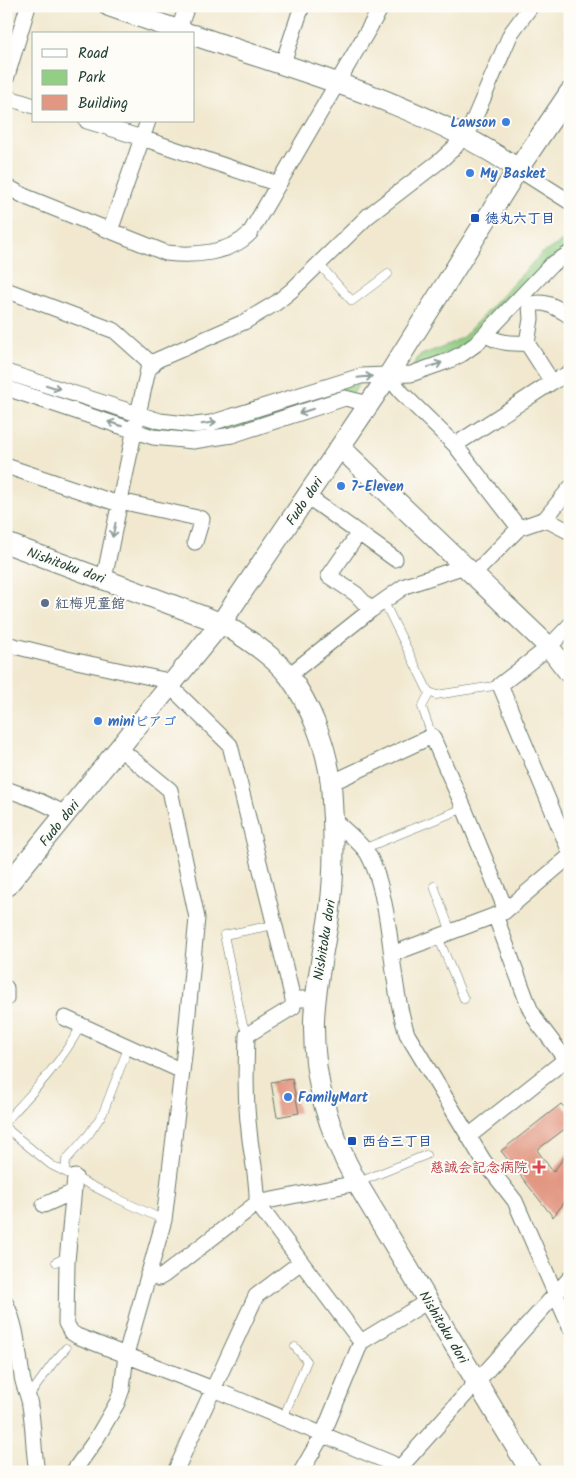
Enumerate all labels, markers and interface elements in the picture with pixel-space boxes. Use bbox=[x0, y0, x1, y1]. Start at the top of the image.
legend bbox=[32, 32, 195, 122]
text: Road bbox=[78, 42, 109, 66]
text: Park bbox=[78, 66, 106, 90]
text: Building bbox=[78, 92, 128, 116]
place label: Lawson bbox=[451, 112, 496, 134]
marker: Lawson bbox=[500, 116, 512, 128]
place label: My Basket bbox=[480, 163, 546, 185]
marker: My Basket bbox=[464, 167, 476, 179]
place label: 徳丸六丁目 bbox=[485, 208, 555, 230]
marker: 徳丸六丁目 bbox=[469, 212, 481, 224]
one-way arrow bbox=[427, 360, 443, 369]
one-way arrow bbox=[356, 372, 372, 382]
one-way arrow bbox=[44, 382, 60, 392]
one-way arrow bbox=[298, 407, 314, 416]
one-way arrow bbox=[201, 417, 217, 427]
one-way arrow bbox=[107, 419, 123, 429]
street label: Fudo dori bbox=[281, 472, 330, 530]
place label: 7-Eleven bbox=[351, 476, 404, 498]
marker: 7-Eleven bbox=[335, 480, 347, 492]
one-way arrow bbox=[108, 522, 118, 538]
street label: Nishitoku dori bbox=[24, 542, 108, 590]
place label: 紅梅児童館 bbox=[55, 593, 125, 615]
marker: 紅梅児童館 bbox=[39, 597, 51, 609]
place label: miniピアゴ bbox=[108, 711, 177, 733]
marker: miniピアゴ bbox=[92, 715, 104, 727]
street label: Fudo dori bbox=[34, 795, 86, 852]
street label: Nishitoku dori bbox=[308, 897, 342, 982]
place label: FamilyMart bbox=[298, 1087, 369, 1109]
marker: FamilyMart bbox=[282, 1091, 294, 1103]
place label: 西台三丁目 bbox=[362, 1131, 432, 1153]
marker: 西台三丁目 bbox=[346, 1135, 358, 1147]
place label: 慈誠会記念病院 bbox=[430, 1157, 528, 1179]
marker: 慈誠会記念病院 bbox=[532, 1160, 546, 1174]
street label: Nishitoku dori bbox=[413, 1287, 474, 1369]

